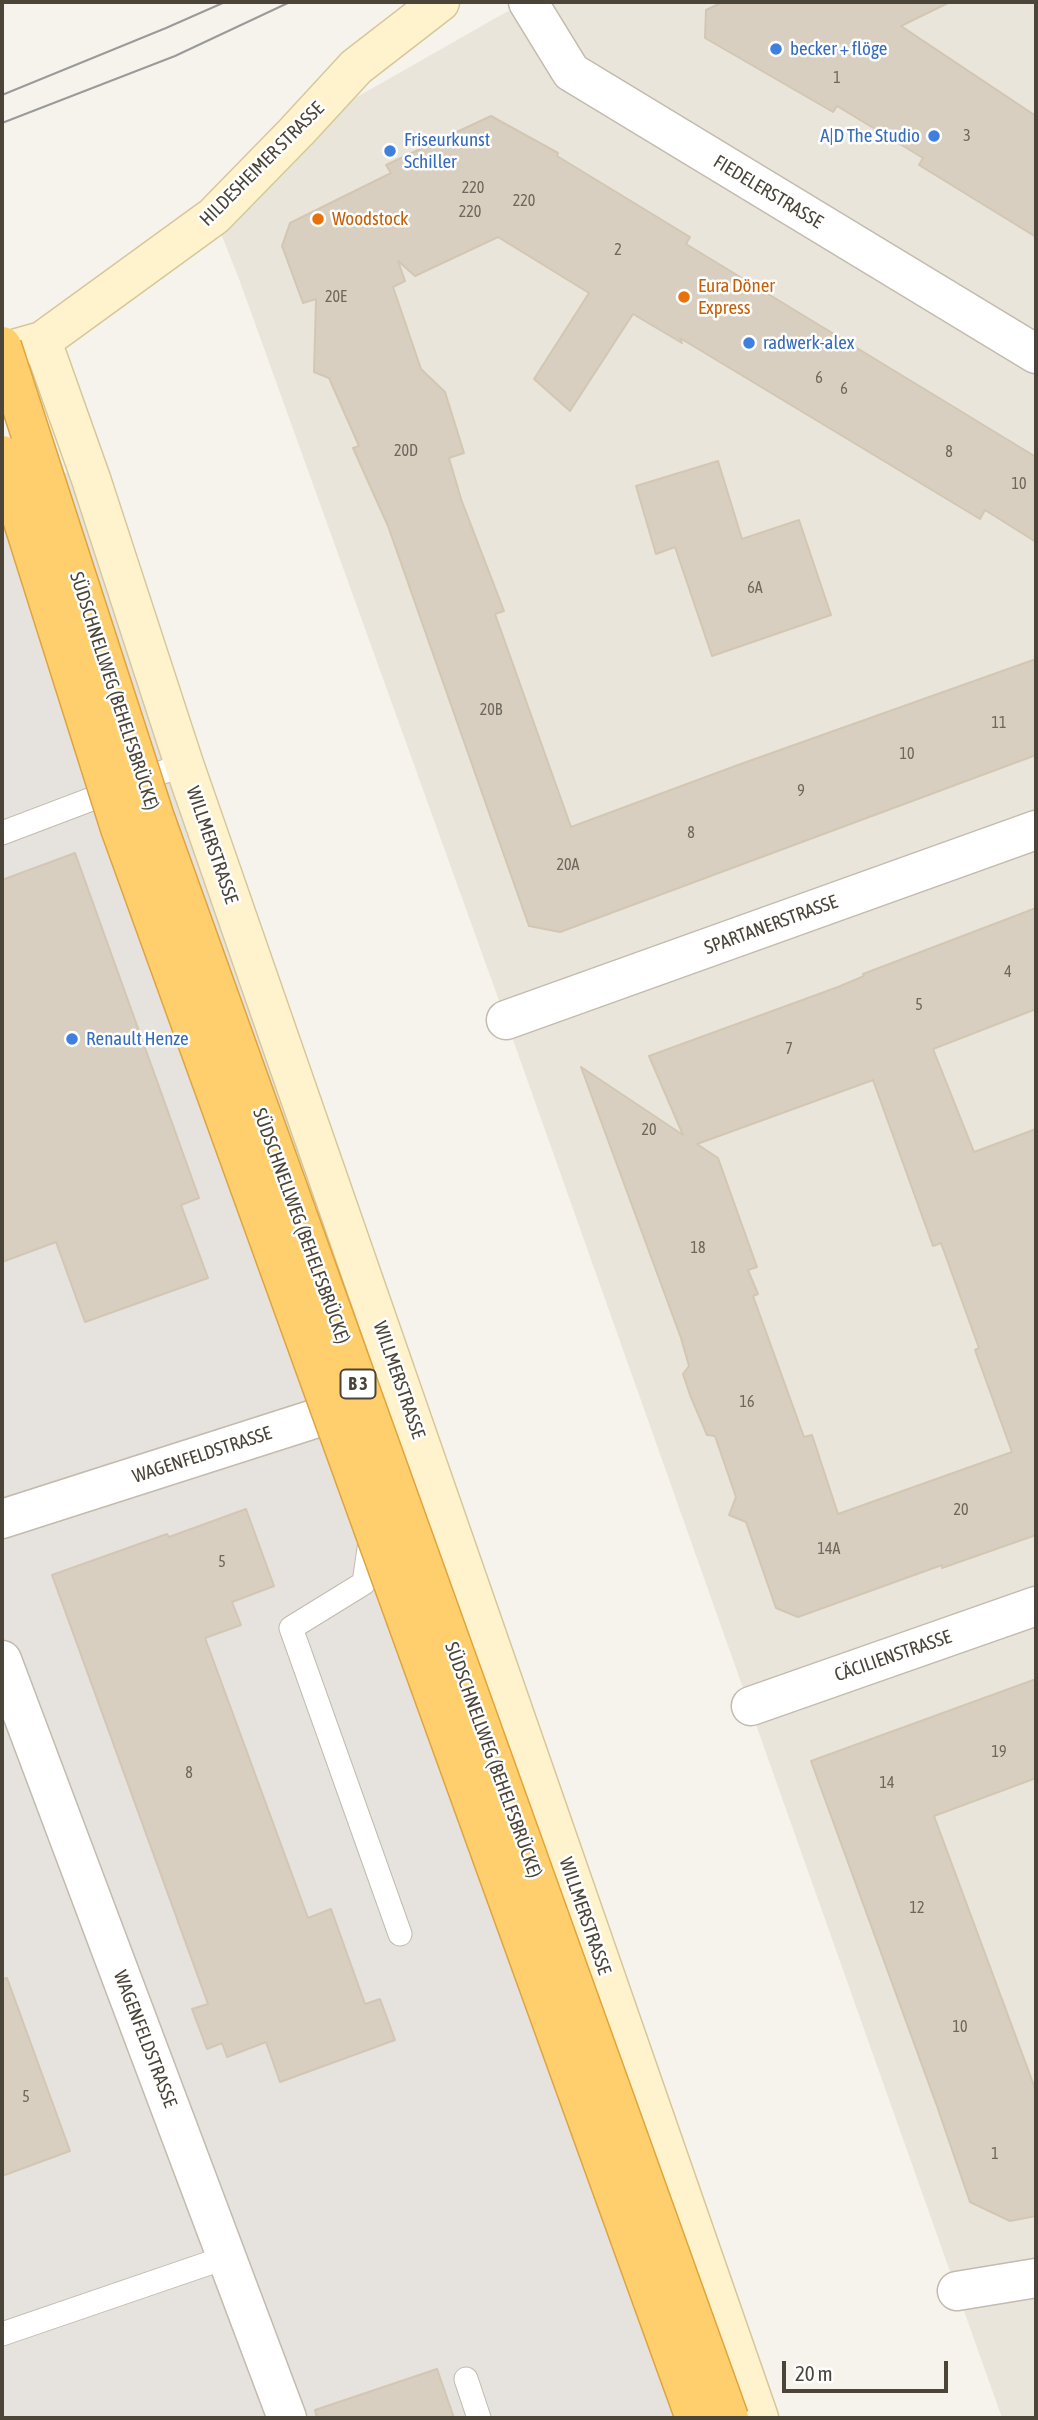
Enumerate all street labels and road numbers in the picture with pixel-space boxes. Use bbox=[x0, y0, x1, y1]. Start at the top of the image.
street label: HILDESHEIMER STRASSE bbox=[195, 97, 329, 231]
street label: FIEDELERSTRASSE bbox=[709, 150, 827, 234]
street label: SÜDSCHNELLWEG (BEHELFSBRÜCKE) bbox=[65, 569, 163, 813]
street label: WILLMERSTRASSE bbox=[181, 783, 243, 907]
street label: SPARTANERSTRASSE bbox=[701, 890, 841, 960]
street label: SÜDSCHNELLWEG (BEHELFSBRÜCKE) bbox=[248, 1105, 354, 1347]
street label: WILLMERSTRASSE bbox=[368, 1318, 430, 1442]
road number: B 3 bbox=[340, 1370, 376, 1399]
street label: WAGENFELDSTRASSE bbox=[130, 1422, 274, 1488]
street label: CÄCILIENSTRASSE bbox=[832, 1625, 954, 1687]
street label: SÜDSCHNELLWEG (BEHELFSBRÜCKE) bbox=[440, 1639, 546, 1881]
street label: WILLMERSTRASSE bbox=[554, 1854, 616, 1978]
street label: WAGENFELDSTRASSE bbox=[108, 1967, 182, 2111]

